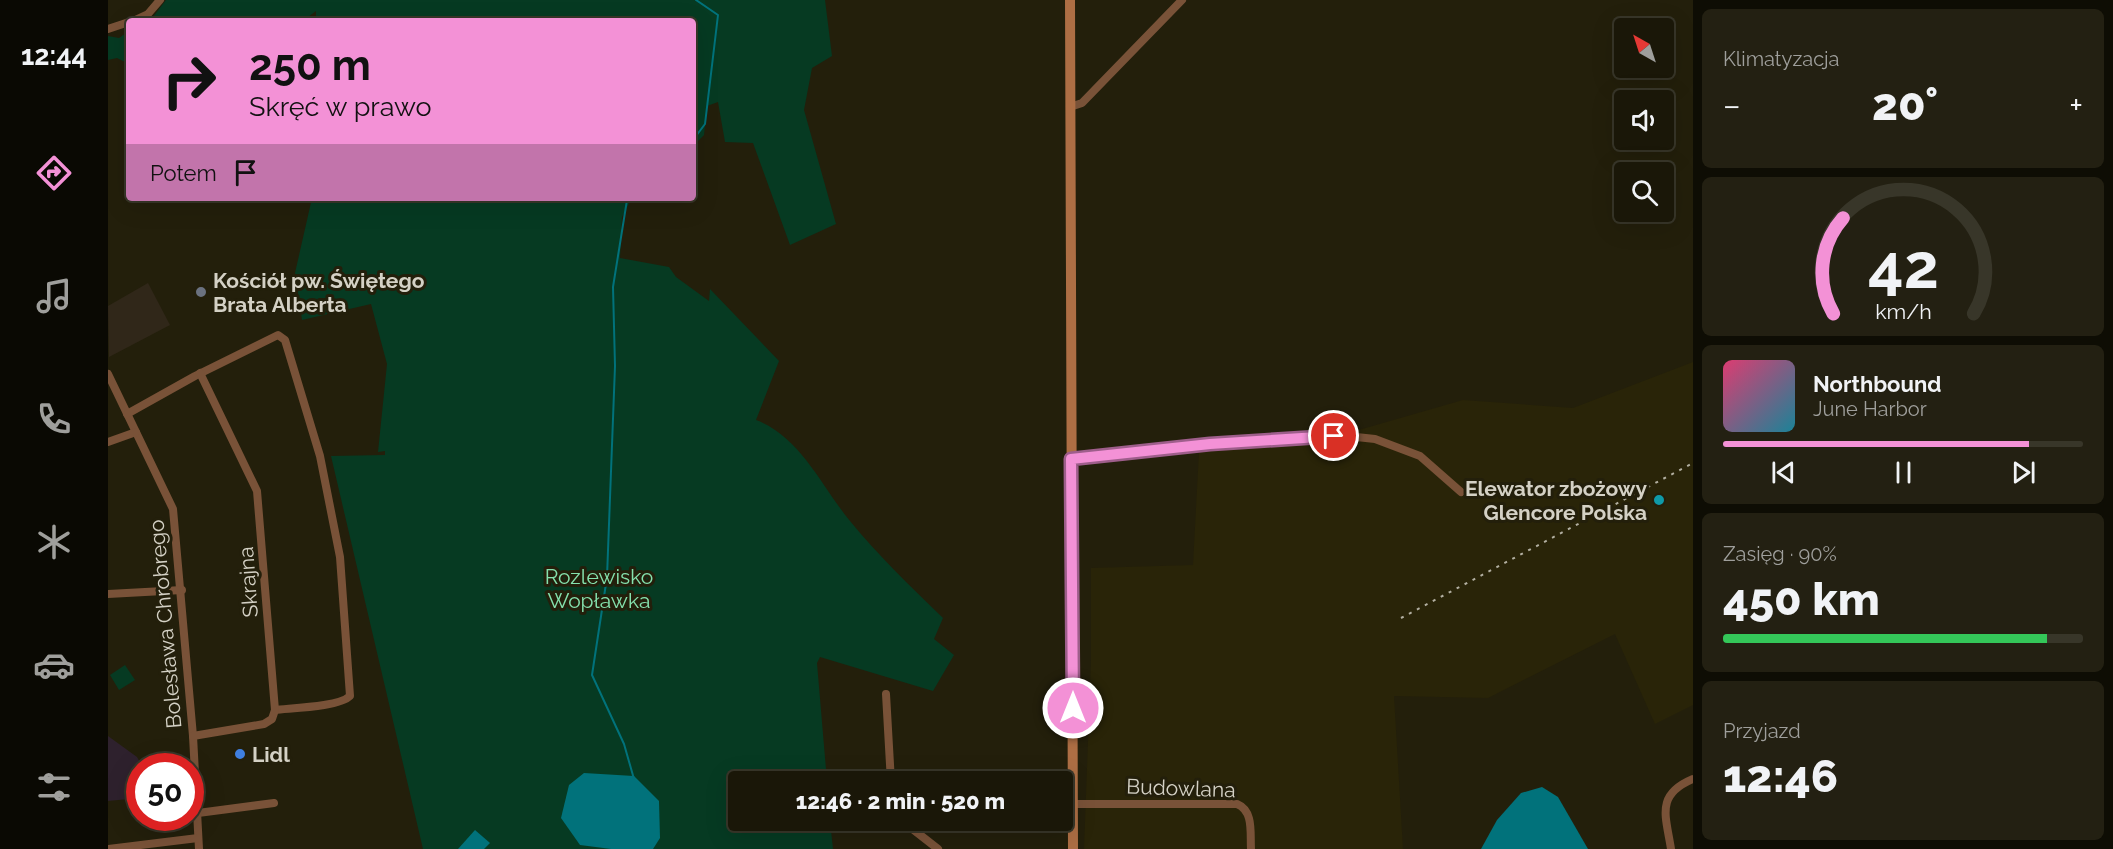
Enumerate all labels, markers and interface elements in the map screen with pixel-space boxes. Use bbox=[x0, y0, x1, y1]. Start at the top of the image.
north arrow bbox=[1614, 18, 1674, 78]
map controls bbox=[1614, 18, 1674, 222]
text: 12:44 bbox=[21, 40, 87, 71]
text: 250 m bbox=[249, 41, 371, 90]
icon: right bbox=[150, 42, 228, 120]
text: Klimatyzacja bbox=[1723, 47, 1840, 71]
text: 20° bbox=[1872, 78, 1938, 131]
text: − bbox=[1723, 86, 1741, 125]
text: + bbox=[2069, 86, 2083, 125]
button: sound bbox=[1614, 90, 1674, 150]
text: Skręć w prawo bbox=[249, 91, 432, 122]
icon: directions bbox=[33, 152, 75, 194]
icon: arrive bbox=[229, 156, 262, 189]
text: Potem bbox=[150, 160, 217, 186]
button: search bbox=[1614, 162, 1674, 222]
text: 42 bbox=[1868, 229, 1938, 303]
place label: Kościół pw. Świętego Brata Alberta bbox=[213, 268, 425, 317]
icon: music bbox=[33, 275, 75, 317]
marker: Kościół pw. Świętego Brata Alberta bbox=[194, 285, 208, 299]
text: km/h bbox=[1875, 299, 1931, 324]
text: Northbound bbox=[1813, 371, 1942, 397]
text: June Harbor bbox=[1813, 397, 1927, 421]
icon: phone bbox=[33, 398, 75, 440]
pin bbox=[1308, 410, 1359, 461]
icon: arrive bbox=[1317, 419, 1350, 452]
icon: previous bbox=[1767, 456, 1800, 489]
icon: pause bbox=[1887, 456, 1920, 489]
icon: next bbox=[2007, 456, 2040, 489]
place label: Elewator zbożowy Glencore Polska bbox=[1465, 476, 1647, 525]
marker: Elewator zbożowy Glencore Polska bbox=[1652, 493, 1666, 507]
street label: Bolesława Chrobrego bbox=[143, 519, 187, 729]
icon: climate bbox=[33, 521, 75, 563]
text: Zasięg · 90% bbox=[1723, 542, 1837, 566]
street label: Skrajna bbox=[233, 546, 263, 618]
park label: Rozlewisko Wopławka bbox=[545, 564, 653, 613]
text: 450 km bbox=[1723, 573, 1880, 626]
icon: car bbox=[33, 644, 75, 686]
position arrow bbox=[1041, 676, 1105, 740]
text: Przyjazd bbox=[1723, 719, 1801, 743]
place label: Lidl bbox=[252, 742, 290, 767]
marker: Lidl bbox=[233, 747, 247, 761]
text: 12:46 bbox=[1723, 750, 1838, 803]
speed limit sign: 50 bbox=[126, 753, 204, 831]
icon: filters bbox=[33, 766, 75, 808]
street label: Budowlana bbox=[1126, 774, 1236, 802]
text: 12:46 · 2 min · 520 m bbox=[796, 788, 1005, 814]

